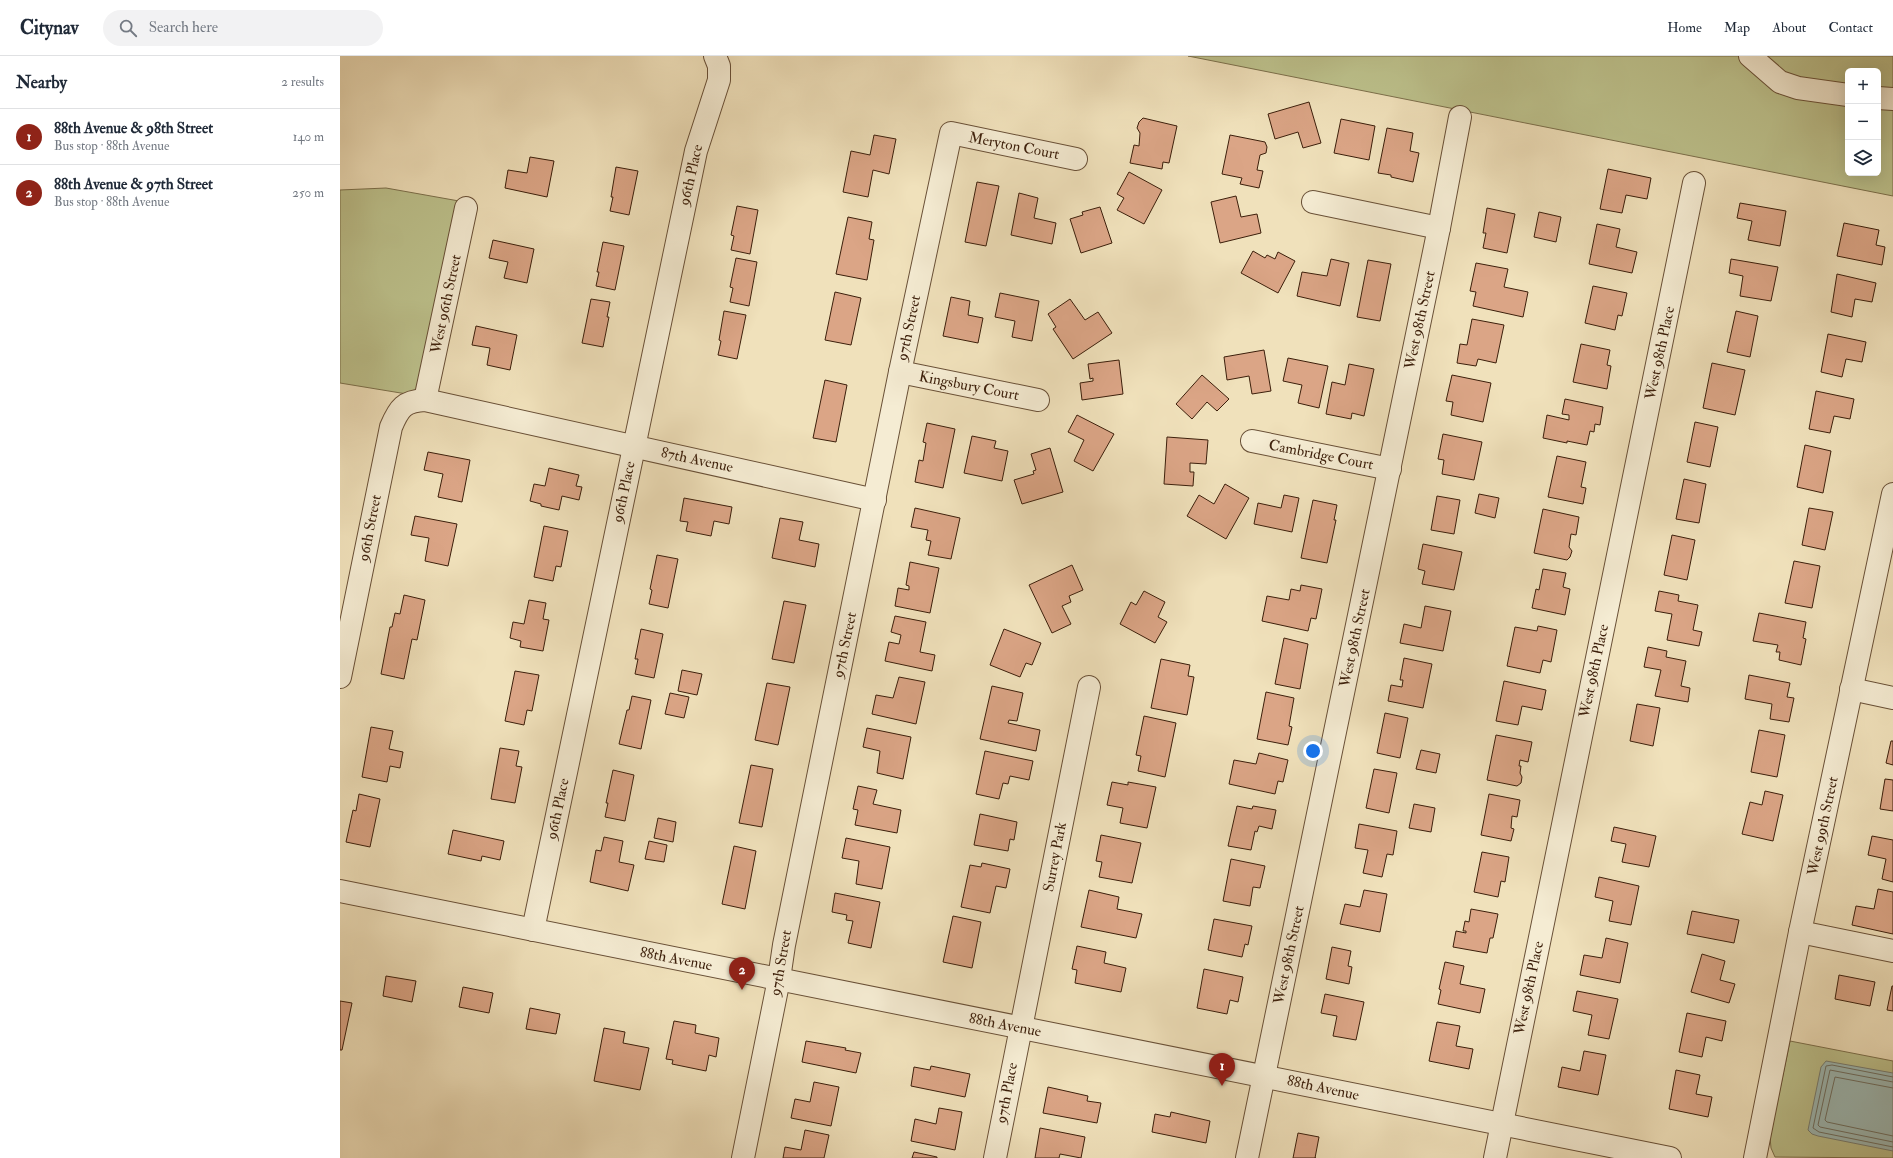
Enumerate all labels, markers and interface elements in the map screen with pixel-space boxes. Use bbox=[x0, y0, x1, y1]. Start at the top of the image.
search box bbox=[103, 10, 383, 46]
text: Citynav bbox=[20, 16, 79, 40]
icon: search bbox=[117, 17, 139, 39]
text: Search here bbox=[149, 18, 218, 37]
text: Home bbox=[1667, 19, 1702, 36]
text: Map bbox=[1724, 19, 1750, 36]
text: About bbox=[1772, 19, 1806, 36]
text: Contact bbox=[1828, 19, 1873, 36]
map controls bbox=[1845, 68, 1881, 176]
button: + bbox=[1845, 68, 1881, 104]
text: Nearby bbox=[16, 72, 67, 93]
text: 2 results bbox=[281, 74, 324, 90]
button: − bbox=[1845, 104, 1881, 140]
text: 88th Avenue & 98th Street bbox=[54, 119, 213, 138]
street label: Meryton Court bbox=[967, 128, 1061, 164]
text: 1 bbox=[27, 129, 31, 145]
text: 140 m bbox=[293, 129, 324, 145]
text: Bus stop · 88th Avenue bbox=[54, 138, 170, 154]
button: layers bbox=[1845, 140, 1881, 176]
street label: 96th Place bbox=[675, 143, 707, 208]
text: 88th Avenue & 97th Street bbox=[54, 175, 213, 194]
text: 2 bbox=[26, 185, 32, 201]
text: 250 m bbox=[292, 185, 324, 201]
text: Bus stop · 88th Avenue bbox=[54, 194, 170, 210]
street label: West 96th Street bbox=[426, 253, 466, 356]
street label: West 98th Street bbox=[1400, 269, 1440, 372]
street label: 97th Street bbox=[893, 293, 925, 364]
street label: West 98th Place bbox=[1641, 305, 1679, 402]
street label: Kingsbury Court bbox=[917, 367, 1021, 405]
street label: Cambridge Court bbox=[1267, 436, 1375, 474]
street label: 87th Avenue bbox=[659, 443, 735, 477]
street label: 96th Place bbox=[608, 460, 640, 525]
street label: 96th Street bbox=[354, 493, 386, 564]
street label: West 98th Street bbox=[1335, 587, 1375, 690]
street label: 97th Street bbox=[829, 610, 861, 681]
street label: West 98th Place bbox=[1575, 623, 1613, 720]
your location bbox=[1303, 741, 1323, 761]
street label: West 99th Street bbox=[1803, 775, 1843, 878]
street label: 96th Place bbox=[542, 777, 574, 842]
street label: Surrey Park bbox=[1039, 821, 1071, 893]
street label: West 98th Street bbox=[1269, 904, 1309, 1007]
street label: 97th Street bbox=[766, 928, 796, 998]
street label: West 98th Place bbox=[1510, 940, 1548, 1037]
street label: 88th Avenue bbox=[638, 943, 714, 975]
pin: 2 bbox=[729, 957, 755, 990]
street label: 88th Avenue bbox=[967, 1009, 1043, 1041]
pin: 1 bbox=[1209, 1053, 1235, 1086]
street label: 97th Place bbox=[992, 1061, 1022, 1126]
street label: 88th Avenue bbox=[1285, 1071, 1361, 1105]

